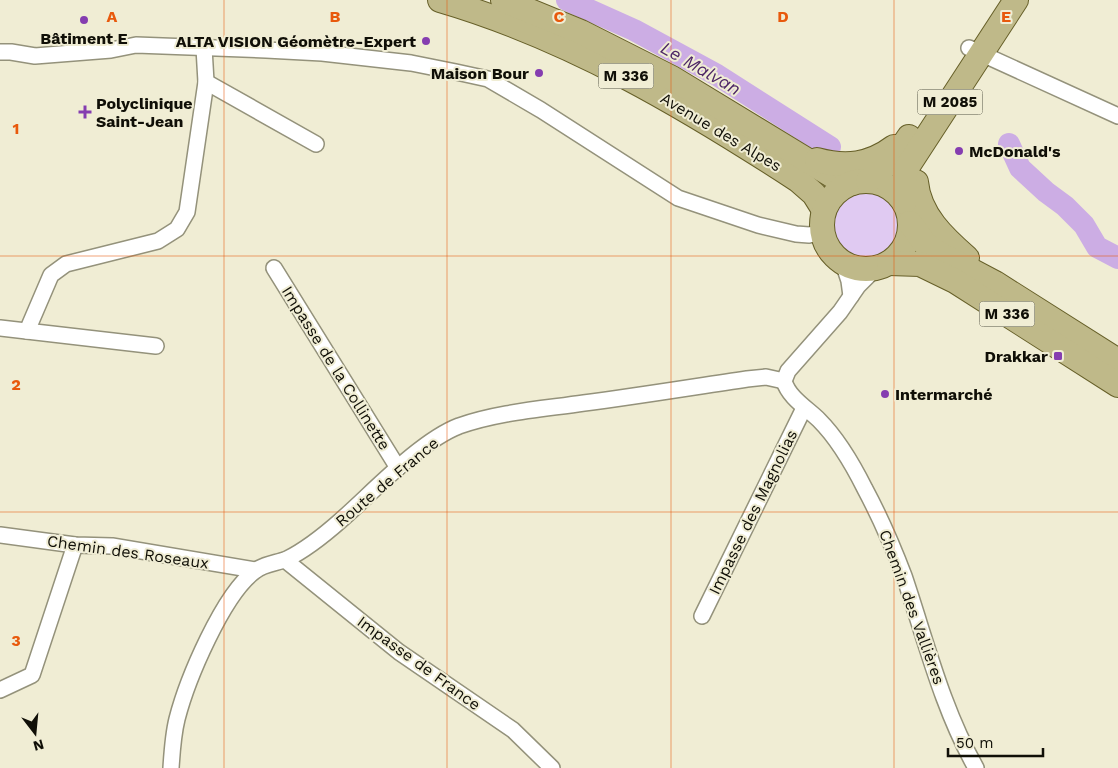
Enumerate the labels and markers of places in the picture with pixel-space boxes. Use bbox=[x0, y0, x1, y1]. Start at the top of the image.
marker: Bâtiment E bbox=[78, 14, 90, 26]
place label: Bâtiment E bbox=[40, 29, 128, 48]
place label: ALTA VISION Géomètre-Expert bbox=[176, 32, 416, 51]
marker: ALTA VISION Géomètre-Expert bbox=[420, 35, 432, 47]
place label: Maison Bour bbox=[431, 64, 529, 83]
marker: Maison Bour bbox=[533, 67, 545, 79]
place label: Polyclinique Saint-Jean bbox=[96, 94, 193, 131]
marker: Polyclinique Saint-Jean bbox=[78, 105, 92, 119]
place label: McDonald's bbox=[969, 142, 1061, 161]
marker: McDonald's bbox=[953, 145, 965, 157]
place label: Drakkar bbox=[985, 347, 1048, 366]
marker: Drakkar bbox=[1052, 350, 1064, 362]
place label: Intermarché bbox=[895, 385, 992, 404]
marker: Intermarché bbox=[879, 388, 891, 400]

